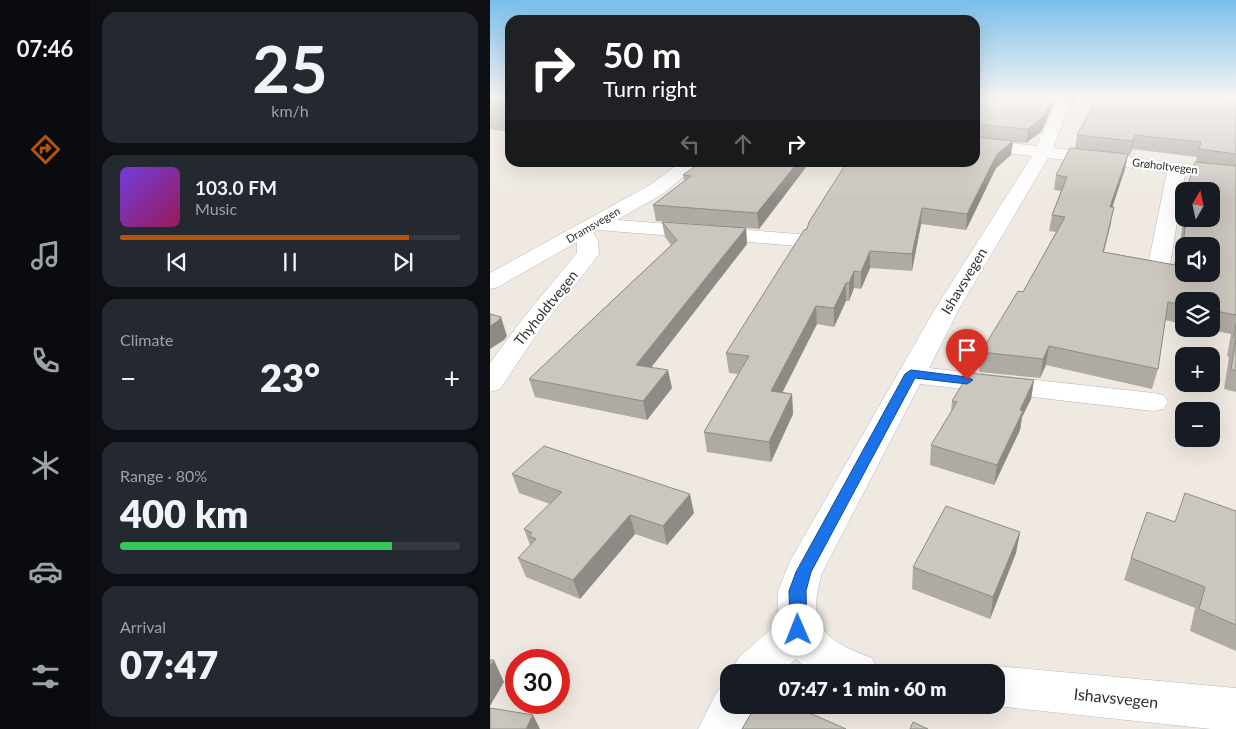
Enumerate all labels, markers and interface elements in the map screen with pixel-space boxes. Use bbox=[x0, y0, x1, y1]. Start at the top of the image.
text: 25 bbox=[252, 29, 328, 107]
text: 50 m bbox=[603, 33, 681, 75]
text: 07:46 bbox=[17, 35, 73, 62]
icon: right bbox=[520, 35, 585, 100]
text: Turn right bbox=[603, 75, 697, 102]
text: km/h bbox=[271, 101, 309, 120]
icon: left bbox=[676, 130, 704, 158]
icon: ahead bbox=[729, 130, 757, 158]
icon: right bbox=[782, 130, 810, 158]
icon: directions bbox=[28, 132, 63, 167]
street label: Grøholtvegen bbox=[1132, 155, 1198, 176]
text: 103.0 FM bbox=[195, 176, 277, 199]
north arrow bbox=[1175, 182, 1220, 228]
map controls bbox=[1175, 182, 1220, 447]
text: Music bbox=[195, 199, 237, 218]
street label: Dramsvegen bbox=[563, 204, 622, 245]
button: sound bbox=[1175, 237, 1220, 282]
icon: music bbox=[28, 238, 63, 273]
street label: Ishavsvegen bbox=[937, 245, 990, 317]
icon: previous bbox=[163, 248, 191, 276]
icon: pause bbox=[276, 248, 304, 276]
icon: next bbox=[389, 248, 417, 276]
street label: Thyholdtvegen bbox=[510, 267, 581, 349]
button: layers bbox=[1175, 292, 1220, 337]
pin bbox=[946, 329, 988, 380]
text: Climate bbox=[120, 330, 173, 349]
icon: arrive bbox=[953, 336, 981, 364]
icon: phone bbox=[28, 343, 63, 378]
button: + bbox=[1175, 347, 1220, 392]
text: 23° bbox=[260, 354, 320, 400]
text: − bbox=[120, 361, 136, 395]
text: + bbox=[444, 361, 460, 395]
button: − bbox=[1175, 402, 1220, 447]
icon: climate bbox=[28, 448, 63, 483]
text: Range · 80% bbox=[120, 466, 207, 485]
text: 400 km bbox=[120, 490, 248, 536]
icon: car bbox=[28, 554, 63, 589]
position arrow bbox=[771, 603, 823, 655]
text: Arrival bbox=[120, 617, 166, 636]
text: 07:47 bbox=[120, 641, 218, 687]
speed limit sign: 30 bbox=[505, 649, 570, 714]
icon: filters bbox=[28, 659, 63, 694]
text: 07:47 · 1 min · 60 m bbox=[779, 677, 946, 700]
street label: Ishavsvegen bbox=[1073, 684, 1159, 711]

